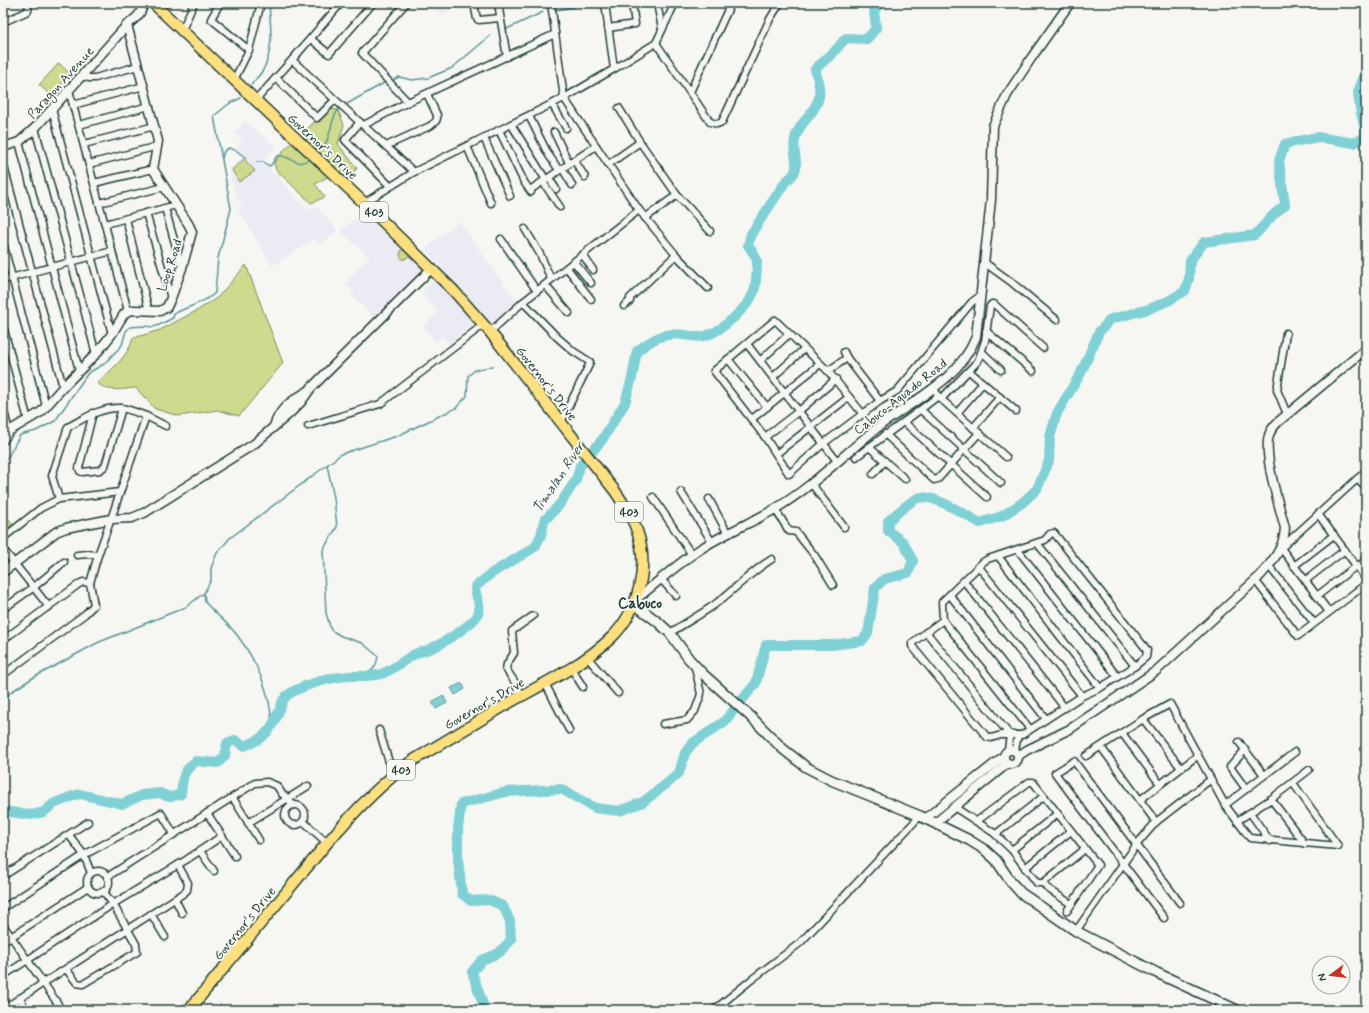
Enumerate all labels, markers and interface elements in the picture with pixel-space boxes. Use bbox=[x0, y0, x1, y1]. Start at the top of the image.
street label: Paragon Avenue bbox=[24, 43, 99, 123]
street label: Governor's Drive bbox=[283, 110, 361, 184]
road number: 403 bbox=[360, 202, 388, 222]
street label: Loop Road bbox=[154, 237, 187, 294]
street label: Governor's Drive bbox=[511, 343, 580, 425]
street label: Cabuco-Aguado Road bbox=[851, 355, 951, 439]
water label: Timalan River bbox=[529, 437, 590, 516]
road number: 403 bbox=[615, 502, 643, 522]
district label: Cabuco bbox=[618, 594, 662, 614]
street label: Governor's Drive bbox=[442, 674, 528, 734]
road number: 403 bbox=[387, 760, 415, 780]
street label: Governor's Drive bbox=[210, 884, 280, 964]
north arrow bbox=[1311, 955, 1351, 995]
text: N bbox=[1315, 972, 1330, 983]

